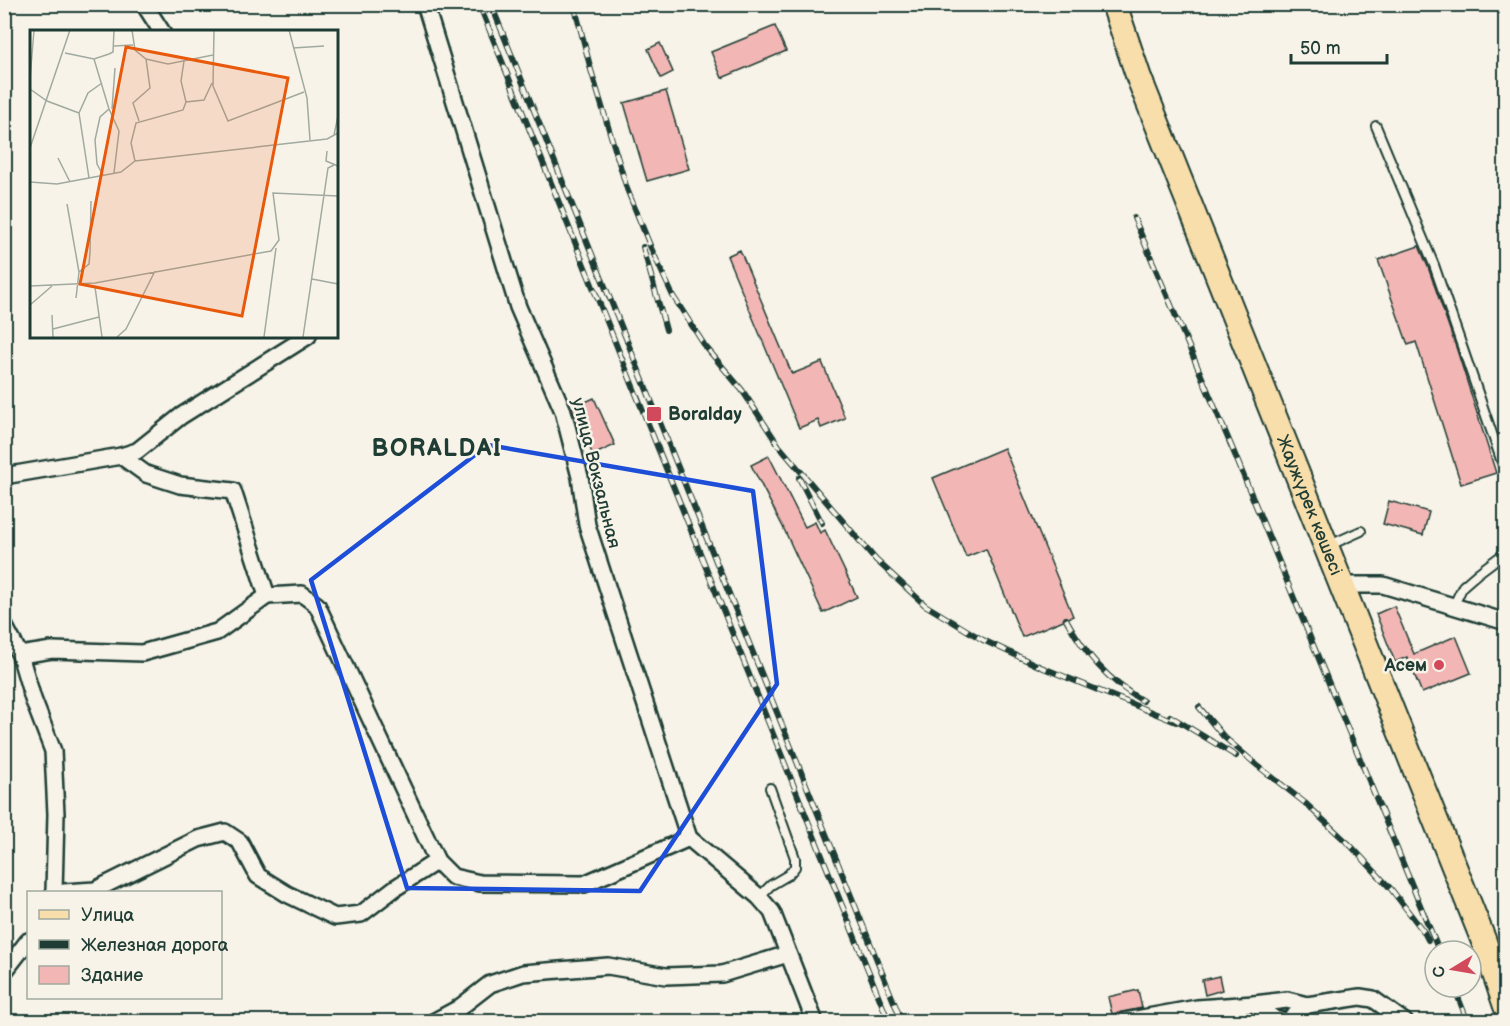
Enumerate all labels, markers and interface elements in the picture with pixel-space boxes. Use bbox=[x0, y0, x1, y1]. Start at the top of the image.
scale bar bbox=[1291, 27, 1387, 65]
inset map bbox=[30, 30, 338, 338]
text: 50 m bbox=[1300, 38, 1341, 59]
street label: улица Вокзальная bbox=[567, 396, 625, 550]
place label: Boralday bbox=[668, 404, 742, 425]
marker: Boralday bbox=[645, 405, 663, 423]
street label: Жаужүрек көшесі bbox=[1272, 432, 1347, 578]
district label: BORALDAI bbox=[372, 434, 502, 463]
place label: Асем bbox=[1384, 655, 1427, 676]
marker: Асем bbox=[1432, 658, 1446, 672]
legend bbox=[27, 891, 222, 999]
text: Улица bbox=[81, 905, 135, 926]
text: Железная дорога bbox=[81, 935, 229, 956]
north arrow bbox=[1423, 939, 1483, 999]
text: С bbox=[1429, 964, 1450, 979]
text: Здание bbox=[81, 965, 143, 986]

